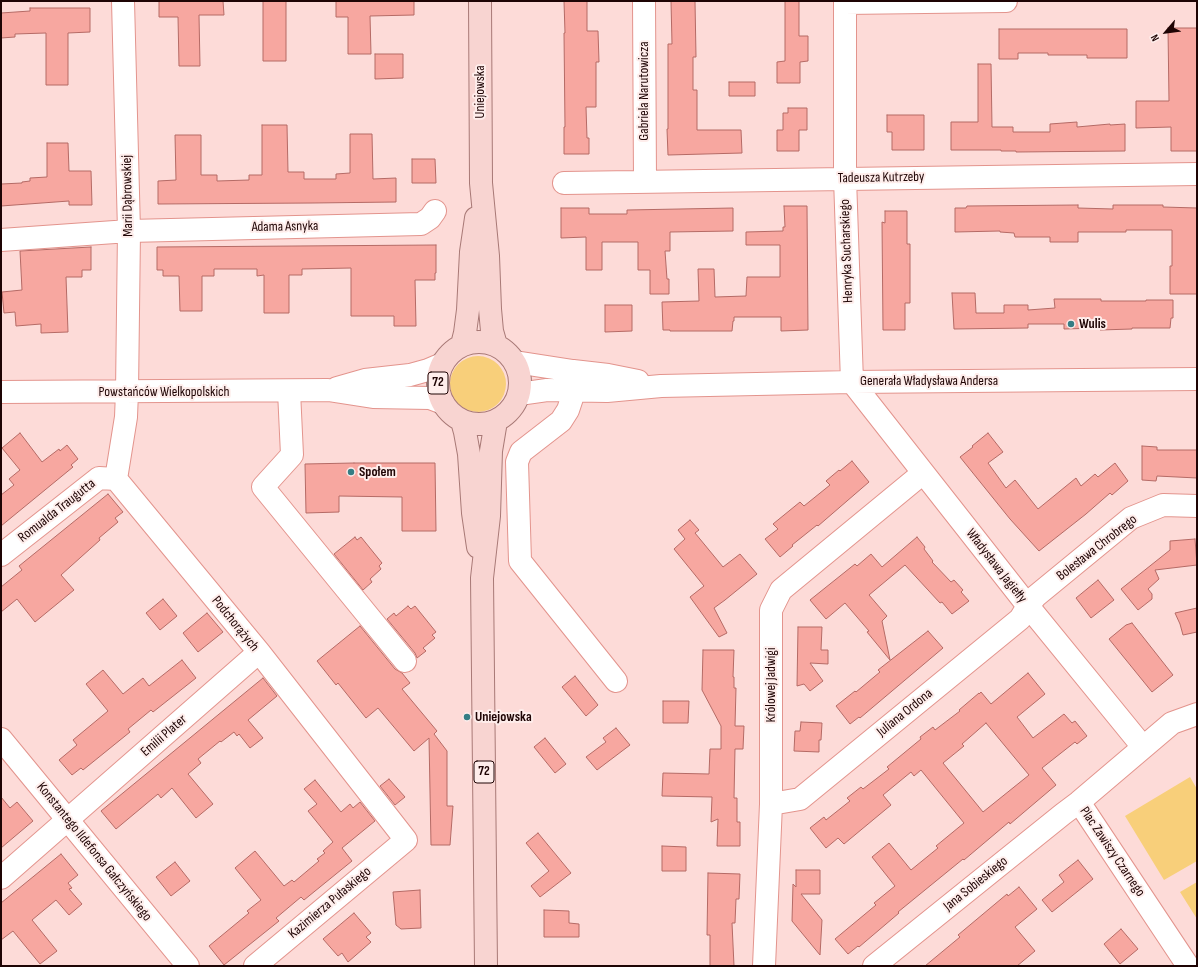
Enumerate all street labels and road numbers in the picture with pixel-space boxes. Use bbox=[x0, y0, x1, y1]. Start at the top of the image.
street label: Gabriela Narutowicza bbox=[636, 41, 652, 141]
street label: Uniejowska bbox=[472, 65, 488, 119]
street label: Marii Dąbrowskiej bbox=[119, 155, 137, 237]
street label: Tadeusza Kutrzeby bbox=[837, 169, 925, 187]
street label: Henryka Sucharskiego bbox=[837, 199, 857, 303]
street label: Adama Asnyka bbox=[251, 218, 319, 236]
road number: 72 bbox=[428, 372, 448, 394]
street label: Generała Władysława Andersa bbox=[860, 373, 998, 389]
street label: Powstańców Wielkopolskich bbox=[98, 384, 230, 400]
street label: Romualda Traugutta bbox=[15, 476, 99, 546]
street label: Bolesława Chrobrego bbox=[1053, 511, 1141, 585]
street label: Władysława Jagiełły bbox=[962, 526, 1030, 606]
street label: Podchorążych bbox=[208, 593, 262, 655]
street label: Królowej Jadwigi bbox=[763, 647, 779, 723]
street label: Juliana Ordona bbox=[874, 685, 936, 741]
street label: Emilii Plater bbox=[138, 711, 190, 761]
road number: 72 bbox=[474, 761, 494, 783]
street label: Konstantego Ildefonsa Gałczyńskiego bbox=[33, 779, 155, 925]
street label: Plac Zawiszy Czarnego bbox=[1076, 804, 1148, 900]
street label: Jana Sobieskiego bbox=[941, 853, 1011, 915]
street label: Kazimierza Pułaskiego bbox=[285, 863, 375, 943]

